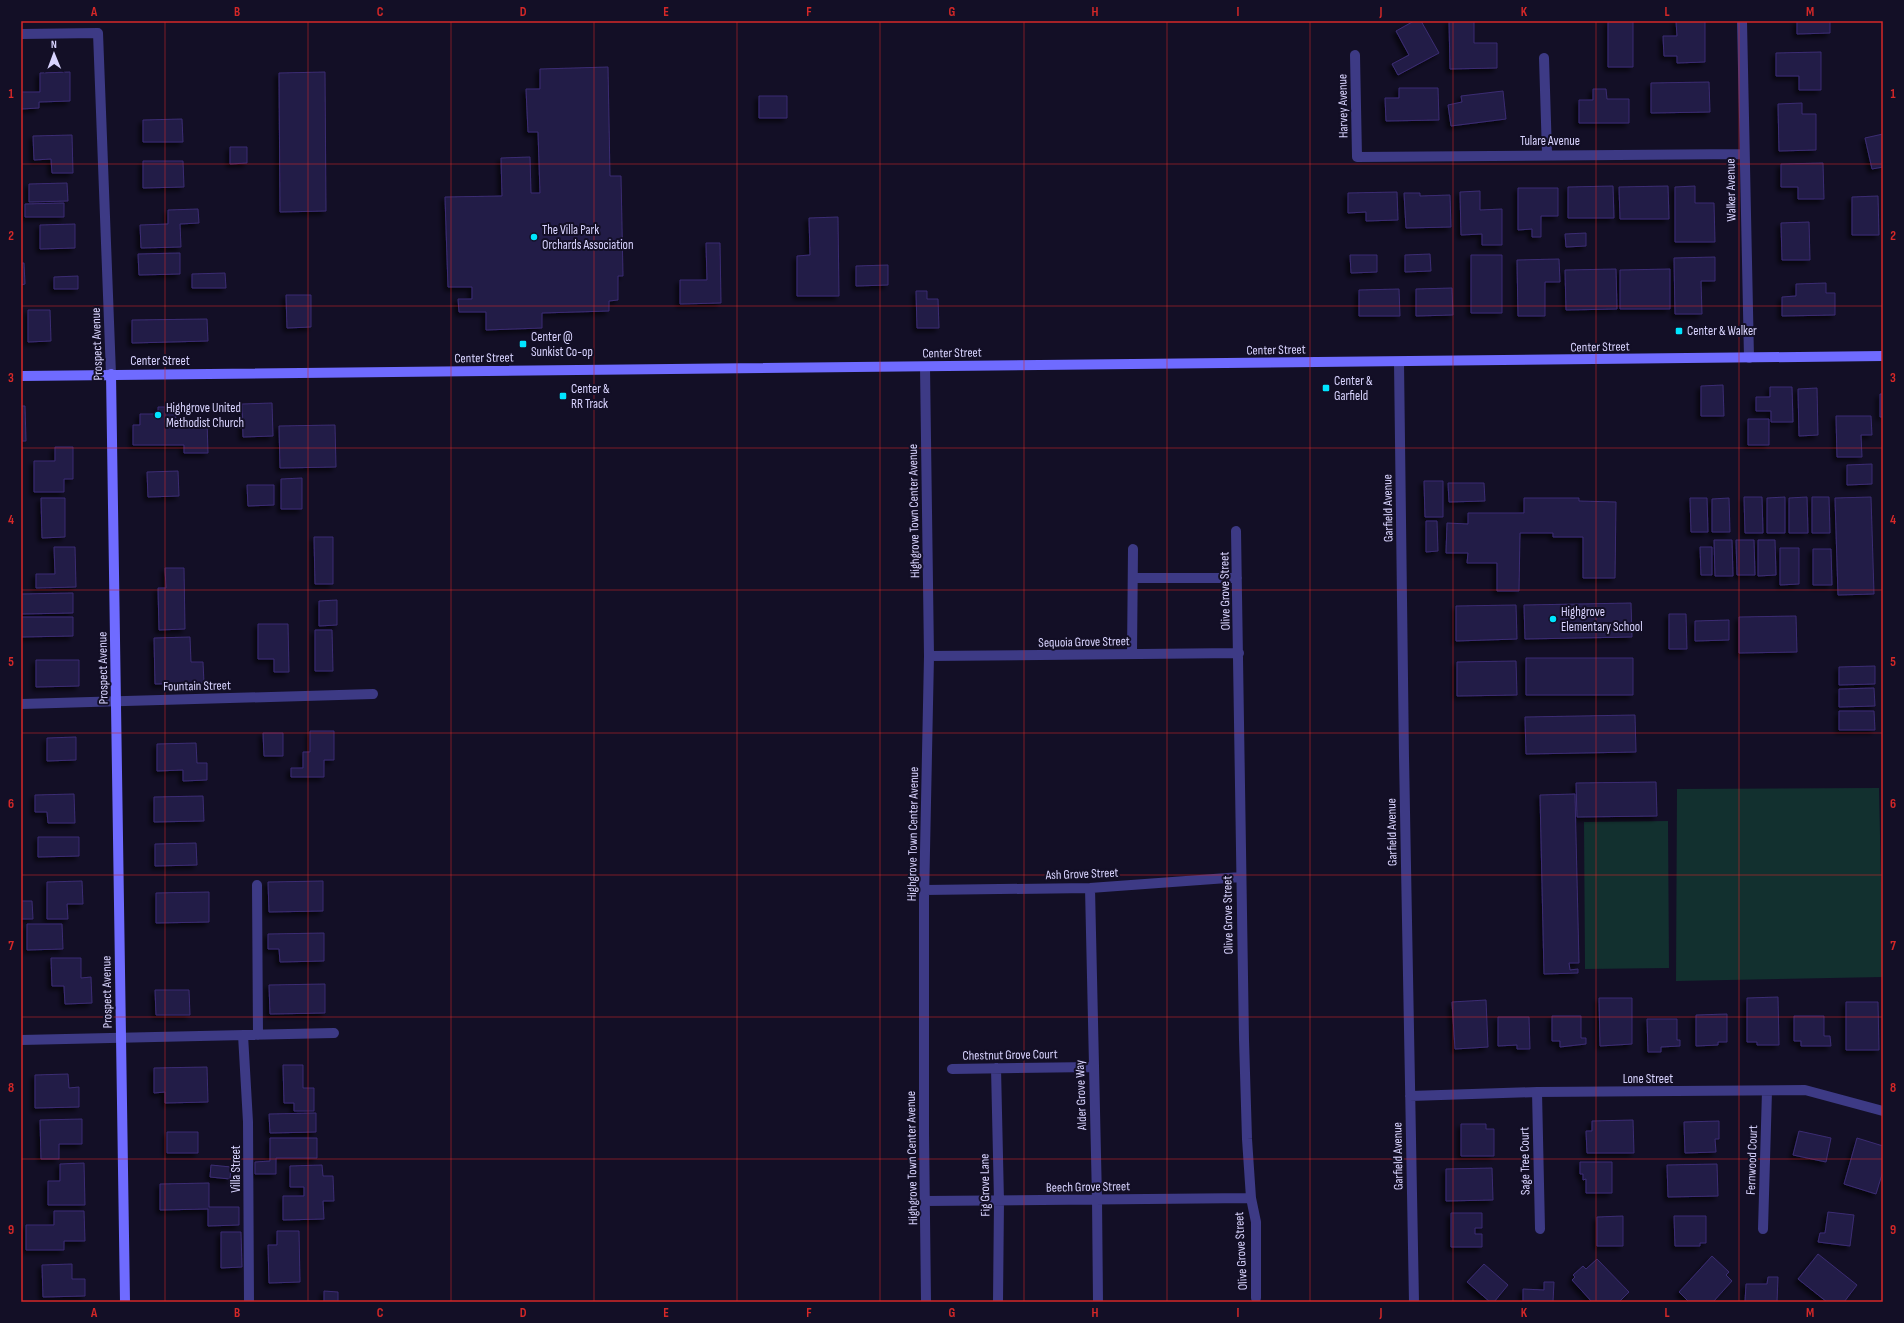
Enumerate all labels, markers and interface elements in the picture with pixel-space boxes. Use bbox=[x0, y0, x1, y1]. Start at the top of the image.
text: A bbox=[90, 4, 98, 20]
text: B bbox=[234, 4, 240, 20]
text: C bbox=[377, 4, 384, 20]
text: D bbox=[520, 4, 527, 20]
text: E bbox=[663, 4, 669, 20]
text: F bbox=[806, 4, 812, 20]
text: G bbox=[949, 4, 956, 20]
text: H bbox=[1092, 4, 1099, 20]
text: I bbox=[1237, 4, 1240, 20]
text: J bbox=[1379, 4, 1383, 20]
text: K bbox=[1521, 4, 1528, 20]
text: L bbox=[1664, 4, 1670, 20]
text: M bbox=[1806, 4, 1814, 20]
north arrow bbox=[34, 34, 74, 74]
text: N bbox=[51, 38, 57, 51]
street label: Harvey Avenue bbox=[1334, 74, 1352, 138]
text: 1 bbox=[8, 86, 14, 102]
text: 1 bbox=[1890, 86, 1896, 102]
street label: Tulare Avenue bbox=[1520, 133, 1580, 149]
street label: Walker Avenue bbox=[1722, 158, 1740, 222]
place label: The Villa Park Orchards Association bbox=[542, 222, 634, 253]
text: 2 bbox=[8, 228, 14, 244]
text: 2 bbox=[1890, 228, 1896, 244]
marker: The Villa Park Orchards Association bbox=[529, 232, 539, 242]
street label: Prospect Avenue bbox=[88, 307, 106, 381]
place label: Center & Walker bbox=[1687, 323, 1757, 339]
marker: Center & Walker bbox=[1674, 326, 1684, 336]
place label: Center @ Sunkist Co-op bbox=[531, 329, 593, 360]
street label: Center Street bbox=[1570, 338, 1630, 356]
marker: Center @ Sunkist Co-op bbox=[518, 339, 528, 349]
street label: Center Street bbox=[1246, 341, 1306, 359]
street label: Center Street bbox=[922, 344, 982, 362]
street label: Center Street bbox=[454, 349, 514, 367]
street label: Center Street bbox=[130, 353, 190, 369]
text: 3 bbox=[8, 370, 14, 386]
text: 3 bbox=[1890, 370, 1896, 386]
place label: Center & Garfield bbox=[1334, 373, 1373, 404]
place label: Center & RR Track bbox=[571, 381, 610, 412]
marker: Center & Garfield bbox=[1321, 383, 1331, 393]
marker: Center & RR Track bbox=[558, 391, 568, 401]
place label: Highgrove United Methodist Church bbox=[166, 400, 244, 431]
marker: Highgrove United Methodist Church bbox=[153, 410, 163, 420]
street label: Highgrove Town Center Avenue bbox=[905, 444, 923, 578]
street label: Garfield Avenue bbox=[1379, 474, 1397, 542]
text: 4 bbox=[8, 512, 14, 528]
text: 4 bbox=[1890, 512, 1896, 528]
street label: Olive Grove Street bbox=[1216, 551, 1234, 630]
place label: Highgrove Elementary School bbox=[1561, 604, 1643, 635]
marker: Highgrove Elementary School bbox=[1548, 614, 1558, 624]
street label: Prospect Avenue bbox=[94, 632, 112, 704]
street label: Sequoia Grove Street bbox=[1038, 633, 1130, 651]
text: 5 bbox=[8, 654, 14, 670]
text: 5 bbox=[1890, 654, 1896, 670]
street label: Fountain Street bbox=[163, 677, 231, 695]
street label: Highgrove Town Center Avenue bbox=[904, 767, 922, 901]
text: 6 bbox=[8, 796, 14, 812]
text: 6 bbox=[1890, 796, 1896, 812]
street label: Garfield Avenue bbox=[1383, 798, 1401, 866]
street label: Ash Grove Street bbox=[1044, 865, 1119, 883]
street label: Olive Grove Street bbox=[1219, 875, 1237, 954]
text: 7 bbox=[8, 938, 14, 954]
text: 7 bbox=[1890, 938, 1896, 954]
street label: Prospect Avenue bbox=[98, 956, 116, 1028]
street label: Chestnut Grove Court bbox=[962, 1046, 1058, 1064]
street label: Alder Grove Way bbox=[1072, 1060, 1090, 1131]
street label: Lone Street bbox=[1623, 1071, 1673, 1087]
text: 8 bbox=[8, 1080, 14, 1096]
text: 8 bbox=[1890, 1080, 1896, 1096]
street label: Highgrove Town Center Avenue bbox=[903, 1091, 921, 1225]
street label: Garfield Avenue bbox=[1389, 1122, 1407, 1190]
street label: Fernwood Court bbox=[1743, 1125, 1761, 1195]
street label: Sage Tree Court bbox=[1516, 1127, 1534, 1195]
street label: Villa Street bbox=[228, 1145, 244, 1193]
street label: Fig Grove Lane bbox=[976, 1153, 994, 1217]
street label: Beech Grove Street bbox=[1046, 1178, 1130, 1196]
street label: Olive Grove Street bbox=[1231, 1211, 1251, 1291]
text: 9 bbox=[8, 1222, 14, 1238]
text: 9 bbox=[1890, 1222, 1896, 1238]
text: A bbox=[90, 1305, 98, 1321]
text: B bbox=[234, 1305, 240, 1321]
text: C bbox=[377, 1305, 384, 1321]
text: D bbox=[520, 1305, 527, 1321]
text: E bbox=[663, 1305, 669, 1321]
text: F bbox=[806, 1305, 812, 1321]
text: G bbox=[949, 1305, 956, 1321]
text: H bbox=[1092, 1305, 1099, 1321]
text: I bbox=[1237, 1305, 1240, 1321]
text: J bbox=[1379, 1305, 1383, 1321]
text: K bbox=[1521, 1305, 1528, 1321]
text: L bbox=[1664, 1305, 1670, 1321]
text: M bbox=[1806, 1305, 1814, 1321]

